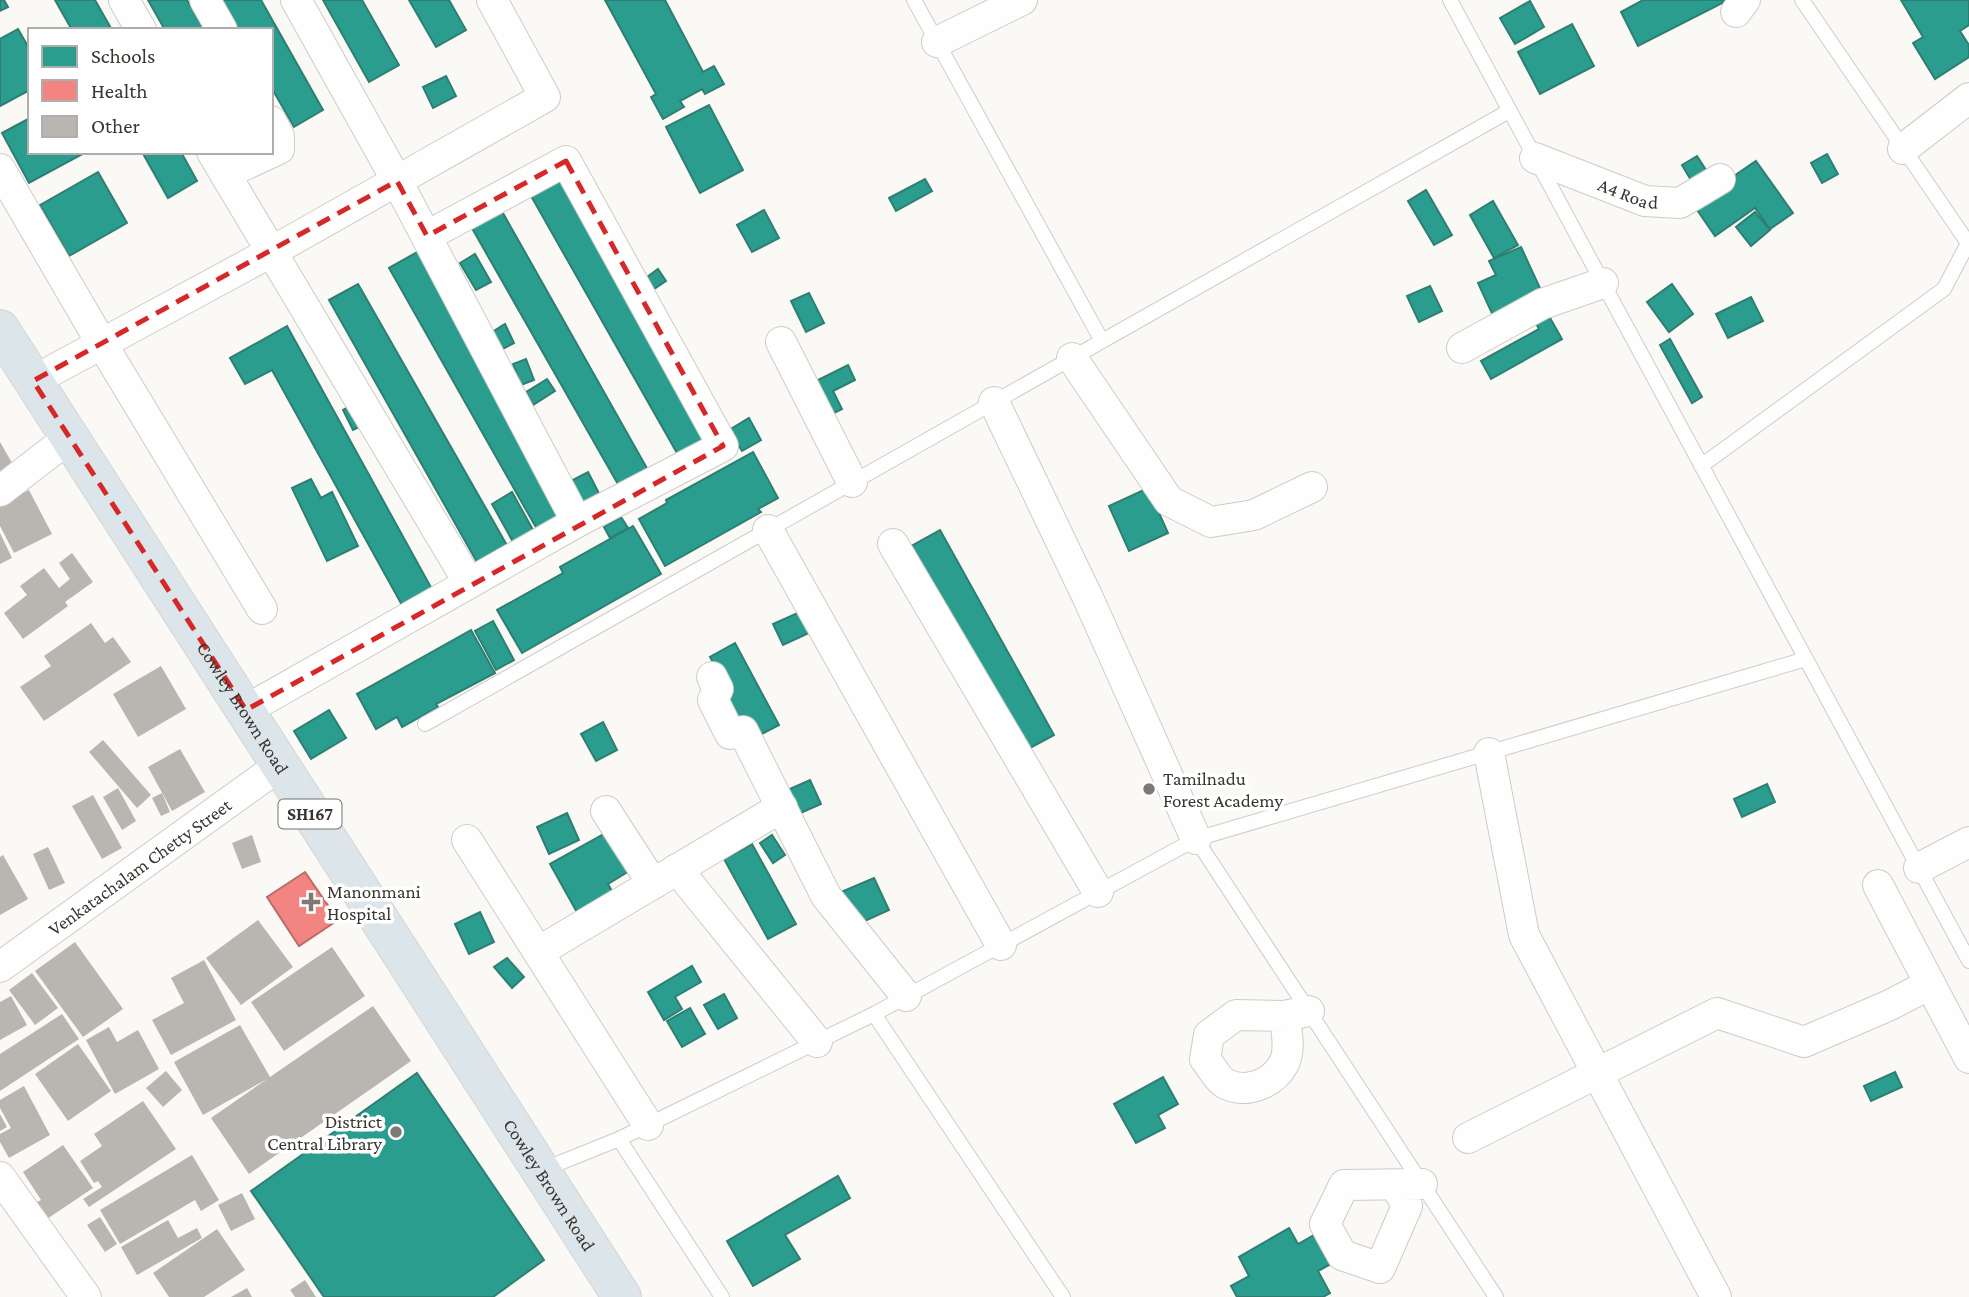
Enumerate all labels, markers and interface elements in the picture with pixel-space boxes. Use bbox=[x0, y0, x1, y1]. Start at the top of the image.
legend bbox=[28, 28, 273, 154]
text: Schools bbox=[91, 44, 155, 68]
text: Health bbox=[91, 79, 147, 103]
text: Other bbox=[91, 114, 141, 138]
street label: A4 Road bbox=[1595, 174, 1659, 213]
street label: Cowley Brown Road bbox=[193, 638, 293, 778]
place label: Tamilnadu Forest Academy bbox=[1163, 768, 1283, 811]
marker: Tamilnadu Forest Academy bbox=[1141, 781, 1157, 797]
street label: Venkatachalam Chetty Street bbox=[44, 794, 236, 940]
road number: SH167 bbox=[278, 800, 342, 828]
place label: Manonmani Hospital bbox=[327, 881, 421, 924]
marker: Manonmani Hospital bbox=[301, 892, 321, 912]
place label: District Central Library bbox=[267, 1111, 383, 1154]
street label: Cowley Brown Road bbox=[499, 1115, 599, 1255]
marker: District Central Library bbox=[388, 1124, 404, 1140]

